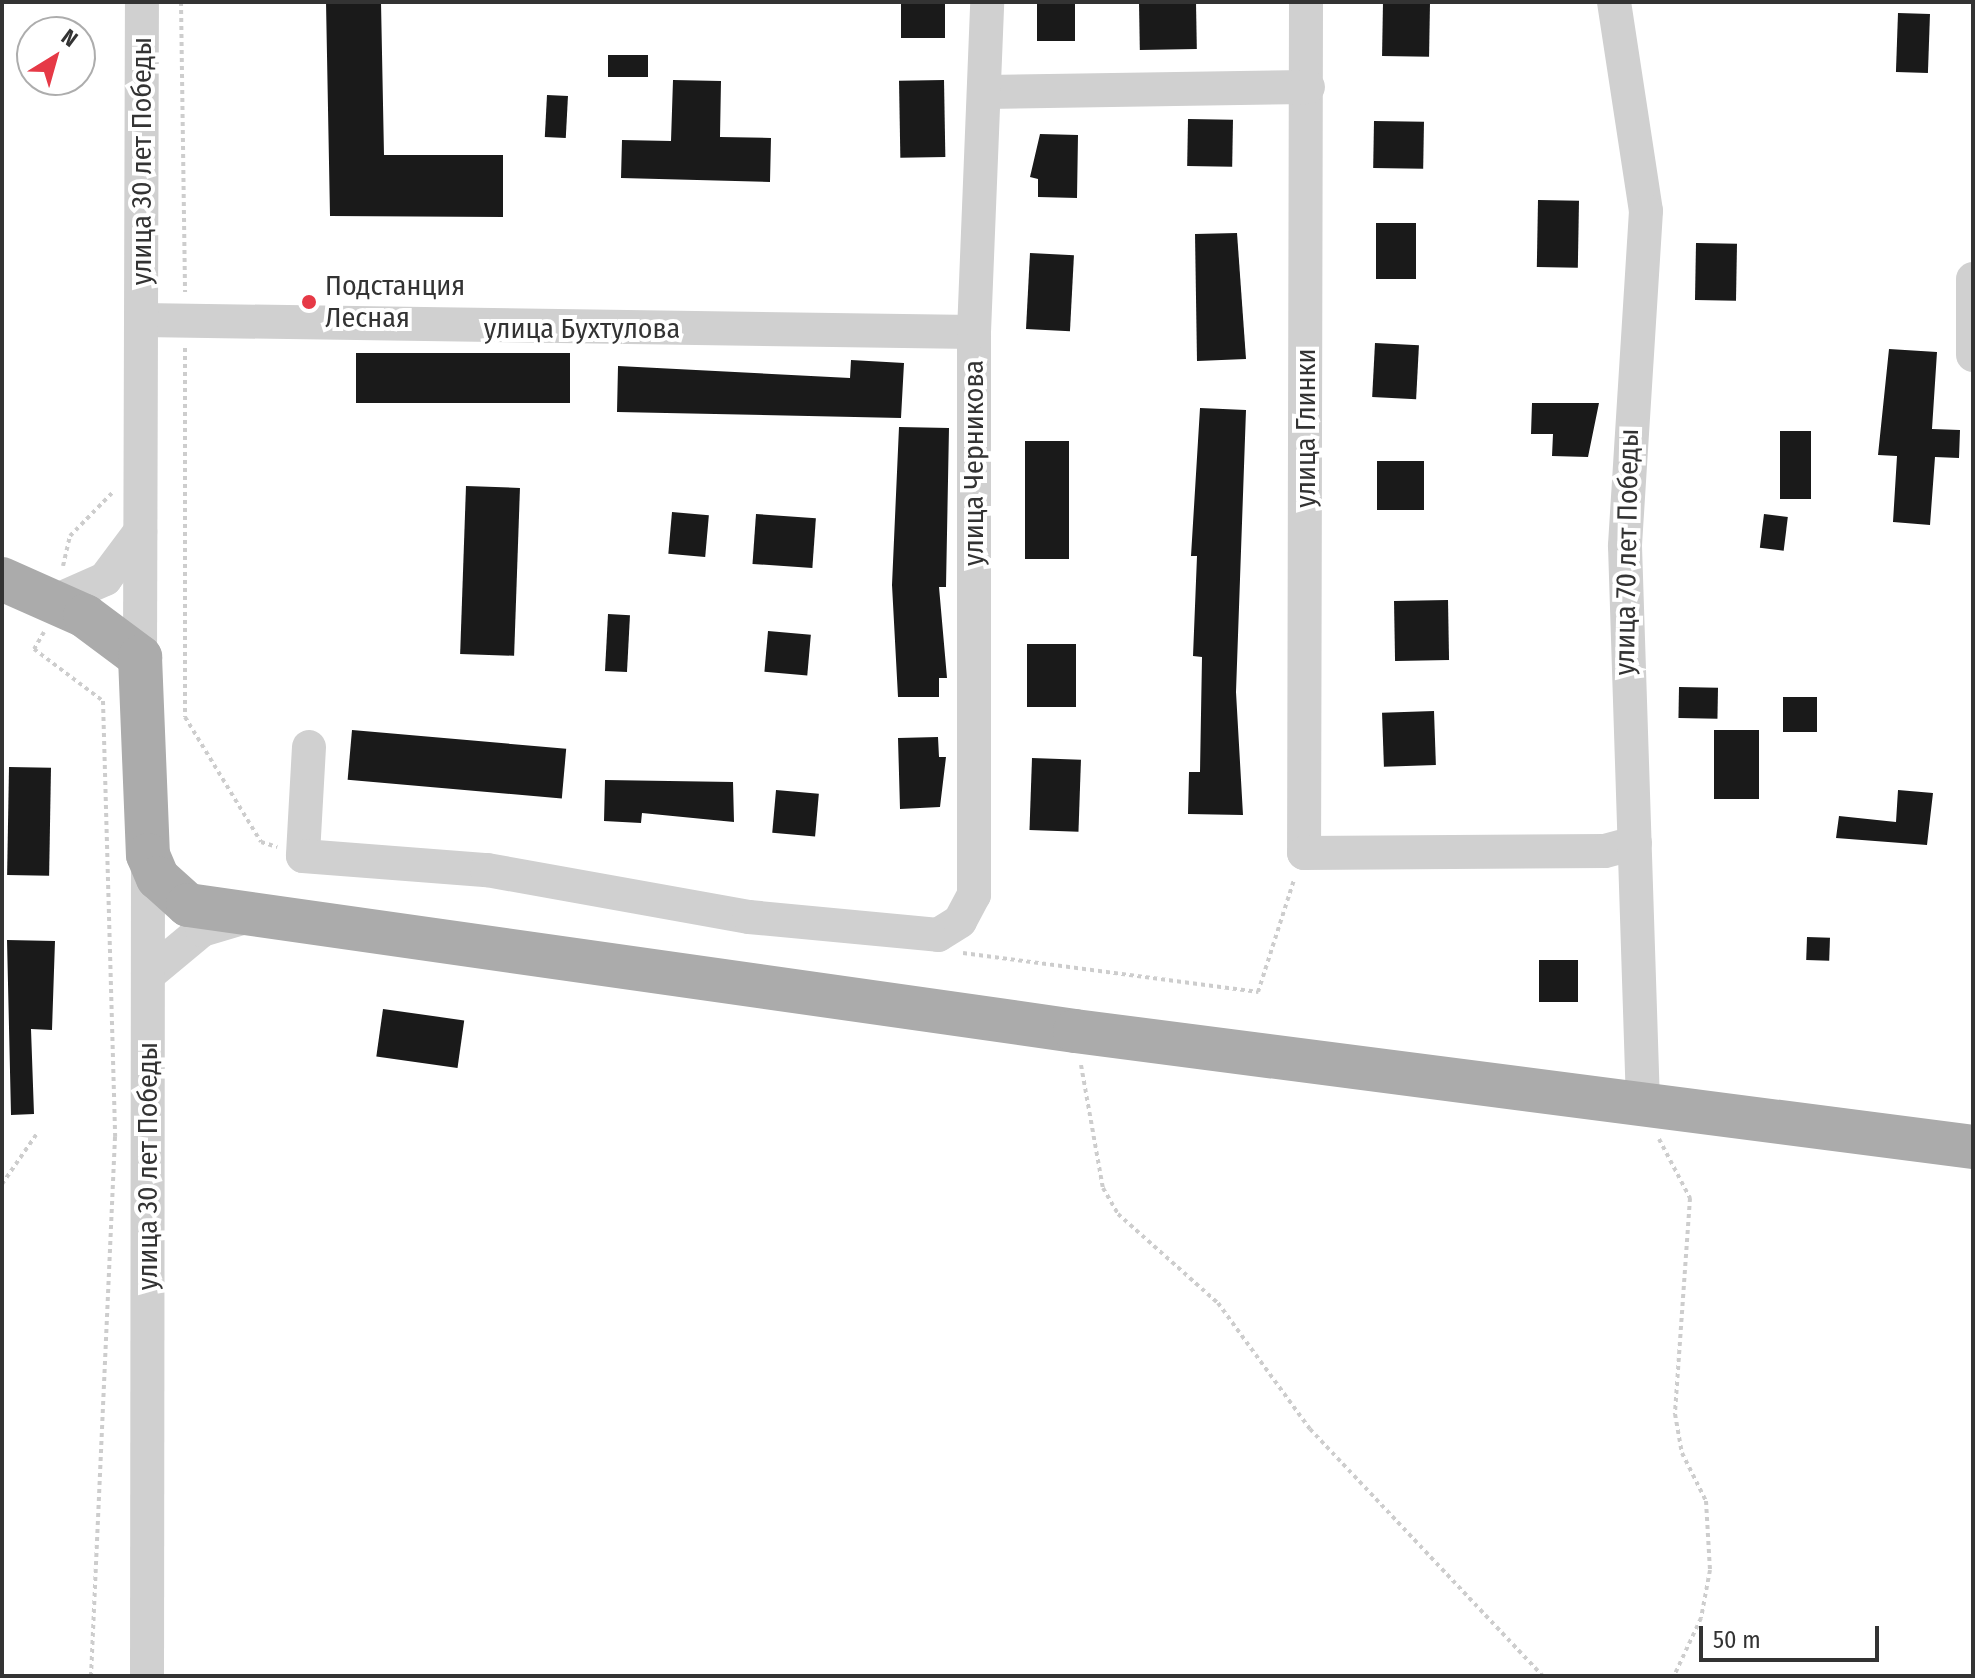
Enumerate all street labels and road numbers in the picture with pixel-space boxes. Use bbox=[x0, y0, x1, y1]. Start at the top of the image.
street label: улица 30 лет Победы bbox=[125, 37, 159, 285]
street label: улица Бухтулова bbox=[484, 312, 680, 346]
street label: улица Глинки bbox=[1289, 348, 1323, 508]
street label: улица Черникова bbox=[957, 360, 991, 566]
street label: улица 70 лет Победы bbox=[1608, 428, 1646, 676]
street label: улица 30 лет Победы bbox=[131, 1042, 165, 1290]

